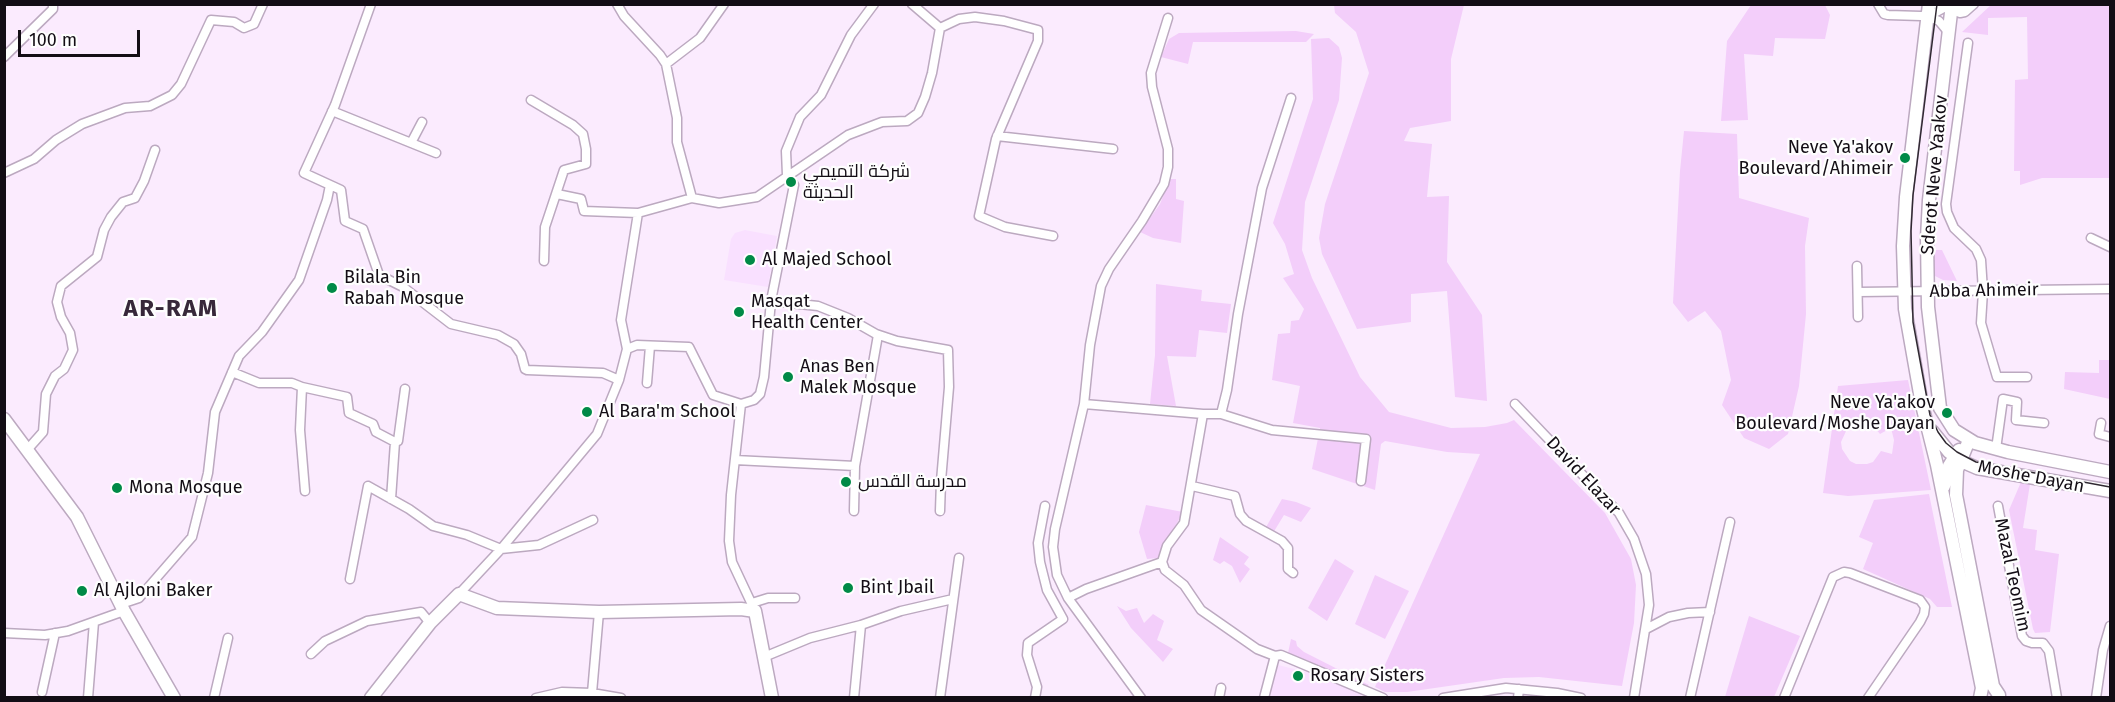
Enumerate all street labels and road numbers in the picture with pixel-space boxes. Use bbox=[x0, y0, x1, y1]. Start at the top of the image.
street label: Sderot Neve Yaakov bbox=[1917, 94, 1953, 256]
street label: Abba Ahimeir bbox=[1929, 279, 2039, 303]
street label: David Elazar bbox=[1541, 432, 1625, 520]
street label: Moshe Dayan bbox=[1976, 456, 2086, 498]
street label: Mazal Teomim bbox=[1989, 516, 2035, 634]

